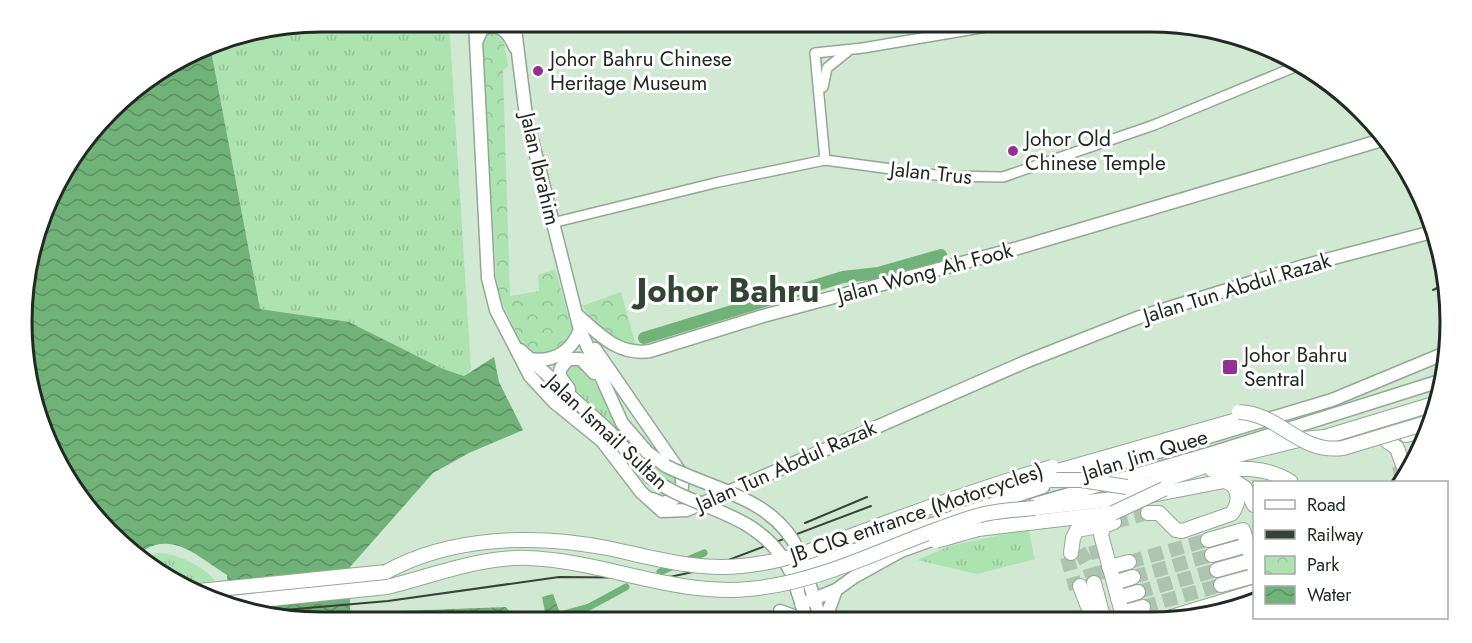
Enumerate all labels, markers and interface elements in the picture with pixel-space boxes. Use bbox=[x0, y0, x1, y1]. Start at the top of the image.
place label: Johor Bahru Chinese Heritage Museum bbox=[547, 44, 732, 98]
marker: Johor Bahru Chinese Heritage Museum bbox=[531, 64, 545, 78]
street label: Jalan Ibrahim bbox=[512, 107, 568, 228]
place label: Johor Old Chinese Temple bbox=[1022, 124, 1166, 178]
marker: Johor Old Chinese Temple bbox=[1006, 144, 1020, 158]
street label: Jalan Trus bbox=[886, 153, 973, 192]
street label: Jalan Wong Ah Fook bbox=[831, 235, 1017, 312]
street label: Jalan Tun Abdul Razak bbox=[1137, 245, 1335, 332]
district label: Johor Bahru bbox=[630, 267, 820, 314]
place label: Johor Bahru Sentral bbox=[1241, 340, 1348, 394]
marker: Johor Bahru Sentral bbox=[1221, 358, 1239, 376]
street label: Jalan Ismail Sultan bbox=[537, 365, 675, 497]
street label: Jalan Tun Abdul Razak bbox=[688, 412, 882, 521]
street label: Jalan Jim Quee bbox=[1076, 422, 1212, 489]
street label: JB CIQ entrance (Motorcycles) bbox=[784, 456, 1048, 571]
legend bbox=[1253, 481, 1448, 619]
text: Road bbox=[1307, 492, 1346, 518]
text: Railway bbox=[1307, 522, 1363, 548]
text: Park bbox=[1307, 552, 1339, 578]
text: Water bbox=[1307, 582, 1352, 608]

